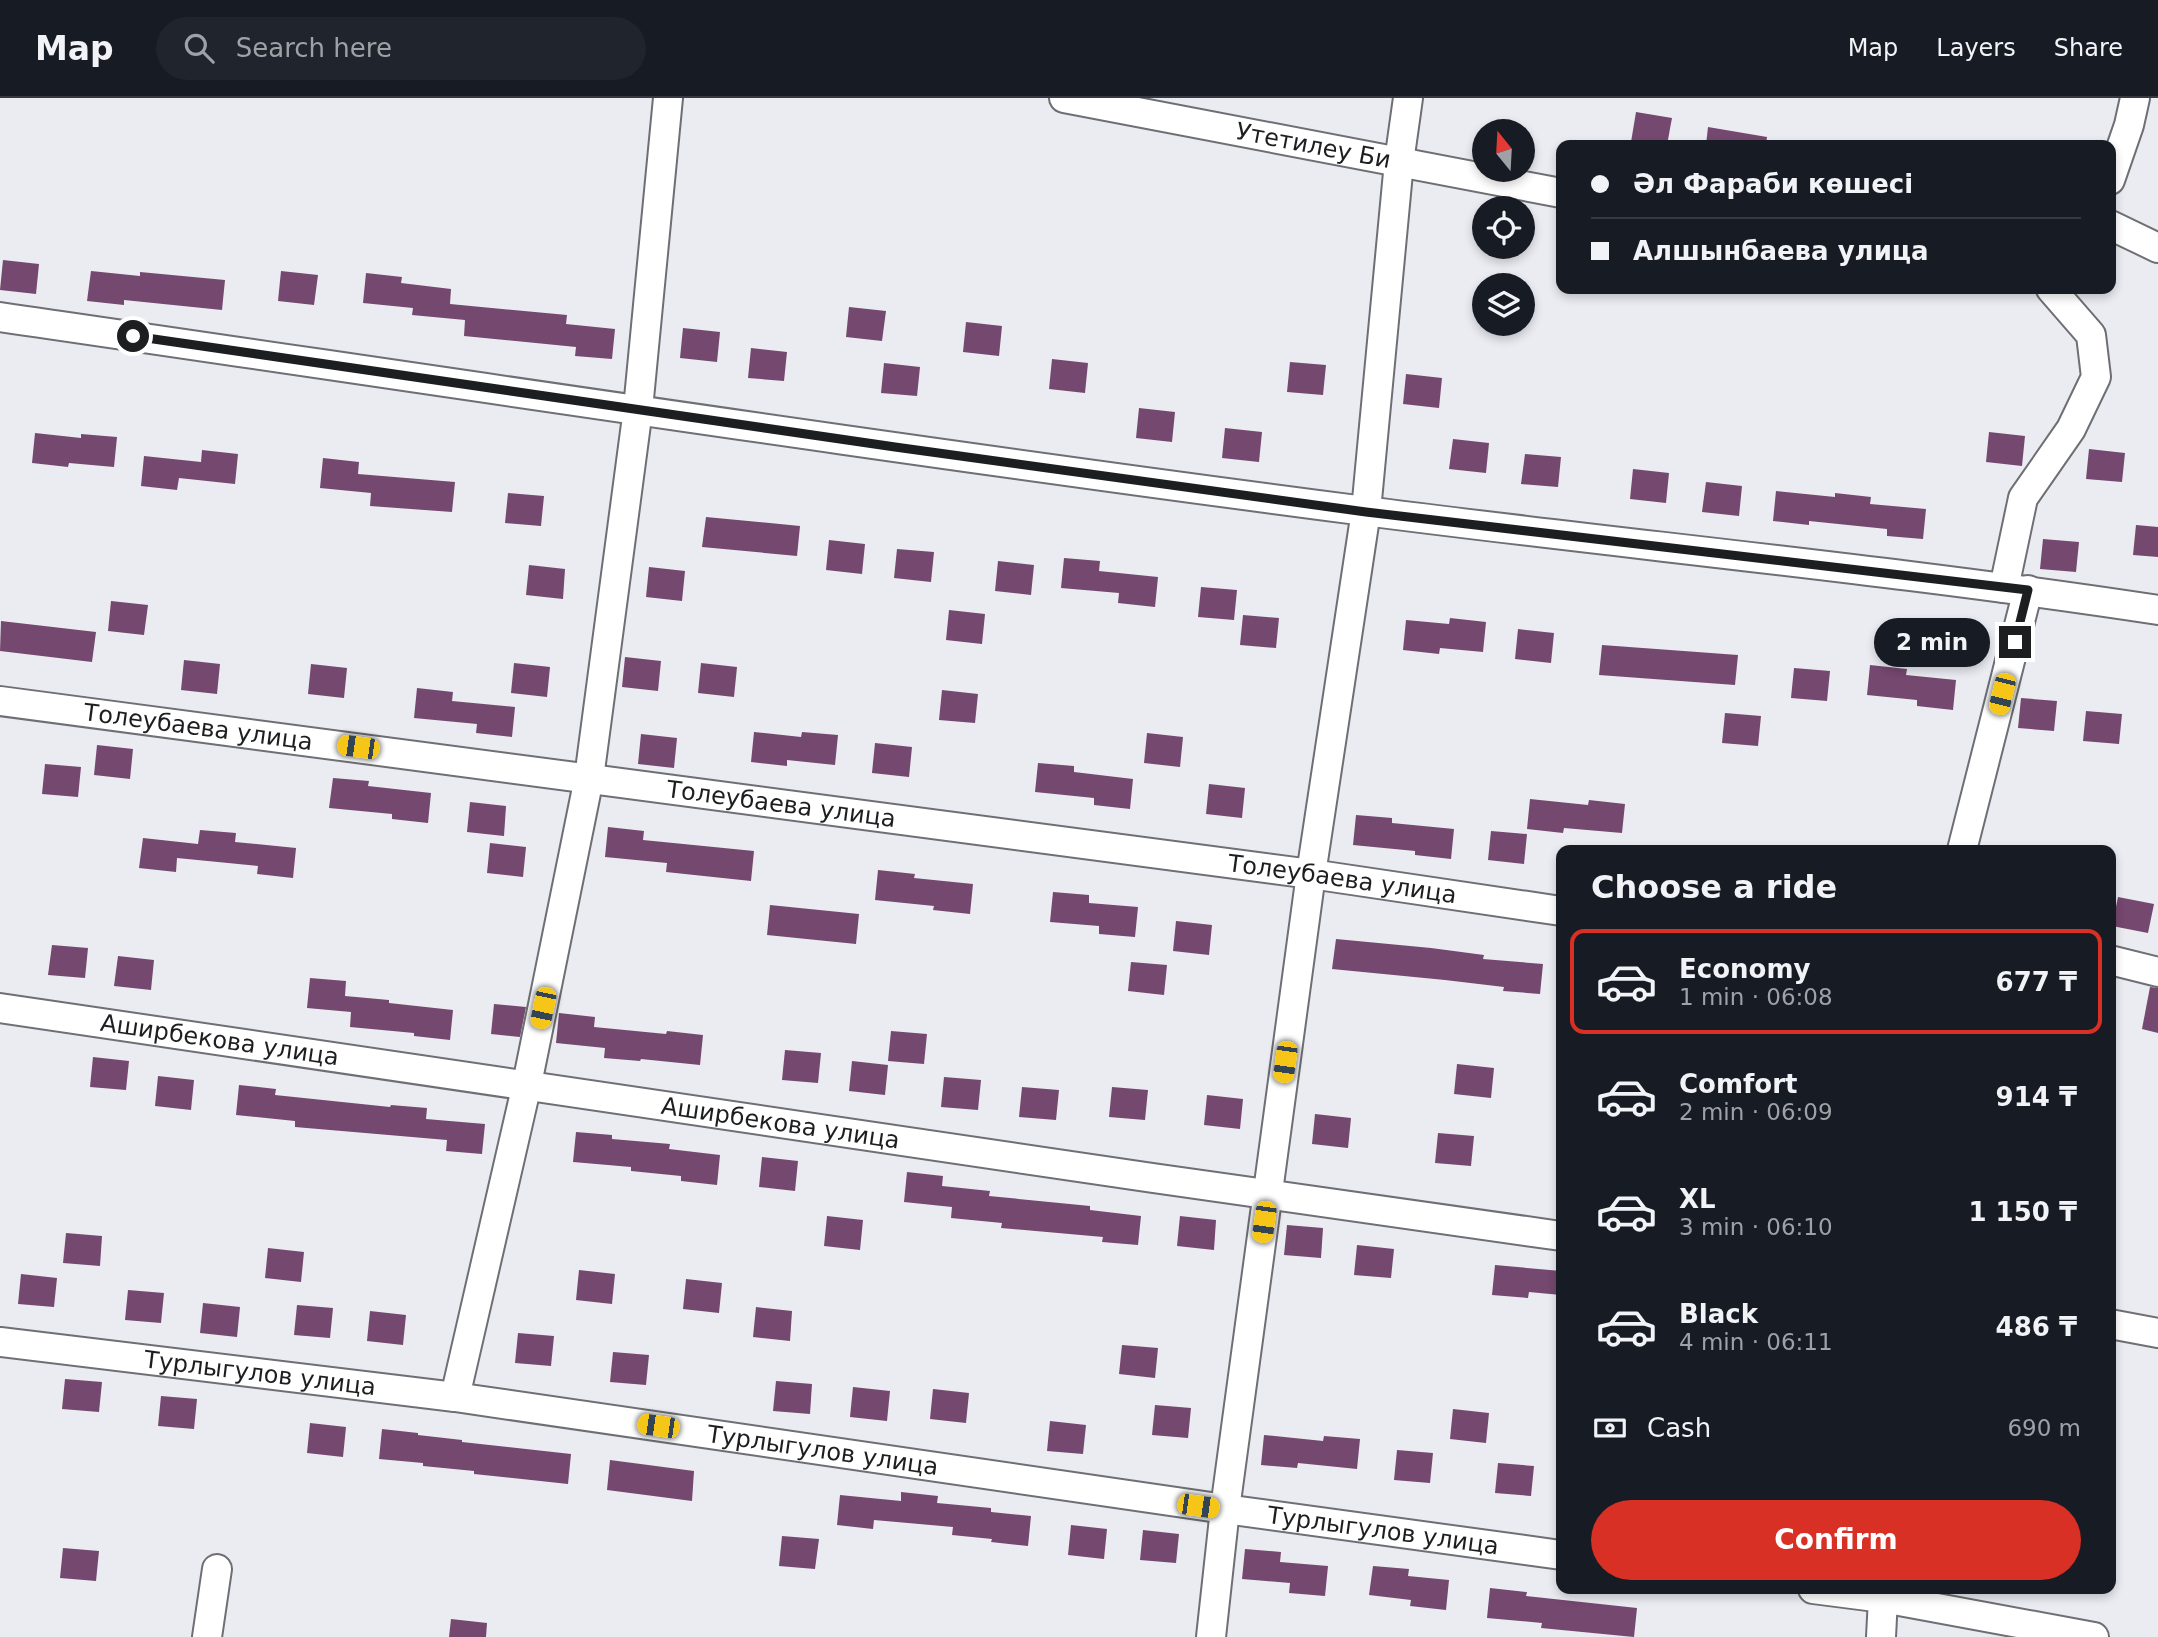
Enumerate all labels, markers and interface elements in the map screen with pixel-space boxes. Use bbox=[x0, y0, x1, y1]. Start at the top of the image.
search box bbox=[156, 17, 646, 80]
text: Map bbox=[35, 29, 114, 68]
icon: search bbox=[180, 29, 218, 67]
text: Search here bbox=[236, 33, 392, 63]
text: Map bbox=[1848, 34, 1898, 62]
text: Layers bbox=[1936, 34, 2016, 62]
text: Share bbox=[2054, 34, 2123, 62]
street label: Утетилеу Би bbox=[1234, 117, 1393, 174]
north arrow bbox=[1472, 119, 1535, 182]
map controls bbox=[1472, 119, 1535, 336]
text: Әл Фараби көшесі bbox=[1633, 169, 1913, 199]
button: locate bbox=[1472, 196, 1535, 259]
text: Алшынбаева улица bbox=[1633, 236, 1929, 266]
button: layers bbox=[1472, 273, 1535, 336]
route start bbox=[117, 320, 149, 352]
callout: 2 min bbox=[1875, 618, 1990, 666]
route end bbox=[1999, 626, 2031, 658]
text: 2 min bbox=[1896, 629, 1968, 655]
car bbox=[1987, 671, 2018, 717]
street label: Толеубаева улица bbox=[81, 698, 314, 756]
car bbox=[336, 734, 381, 760]
street label: Толеубаева улица bbox=[664, 775, 897, 833]
street label: Толеубаева улица bbox=[1225, 849, 1458, 909]
text: Choose a ride bbox=[1591, 868, 1837, 906]
icon: car bbox=[1595, 950, 1658, 1013]
text: Economy bbox=[1679, 954, 1810, 984]
text: 677 ₸ bbox=[1996, 967, 2077, 997]
text: 1 min · 06:08 bbox=[1679, 984, 1833, 1010]
car bbox=[529, 985, 558, 1031]
street label: Аширбекова улица bbox=[99, 1009, 341, 1071]
car bbox=[1272, 1040, 1299, 1084]
icon: car bbox=[1595, 1065, 1658, 1128]
text: Comfort bbox=[1679, 1069, 1797, 1099]
text: 914 ₸ bbox=[1996, 1082, 2077, 1112]
street label: Аширбекова улица bbox=[659, 1092, 902, 1155]
text: 2 min · 06:09 bbox=[1679, 1099, 1833, 1125]
icon: car bbox=[1595, 1180, 1658, 1243]
text: XL bbox=[1679, 1184, 1716, 1214]
text: 1 150 ₸ bbox=[1968, 1197, 2077, 1227]
car bbox=[1251, 1200, 1278, 1244]
text: 3 min · 06:10 bbox=[1679, 1214, 1833, 1240]
icon: car bbox=[1595, 1295, 1658, 1358]
text: Black bbox=[1679, 1299, 1758, 1329]
text: 486 ₸ bbox=[1996, 1312, 2077, 1342]
text: 4 min · 06:11 bbox=[1679, 1329, 1833, 1355]
street label: Турлыгулов улица bbox=[142, 1345, 378, 1401]
icon: cash bbox=[1591, 1409, 1629, 1447]
car bbox=[636, 1413, 681, 1439]
text: Cash bbox=[1647, 1413, 1711, 1443]
text: 690 m bbox=[2007, 1415, 2081, 1441]
street label: Турлыгулов улица bbox=[704, 1420, 940, 1481]
car bbox=[1176, 1493, 1221, 1519]
button: Confirm bbox=[1591, 1500, 2081, 1580]
street label: Турлыгулов улица bbox=[1265, 1501, 1501, 1560]

